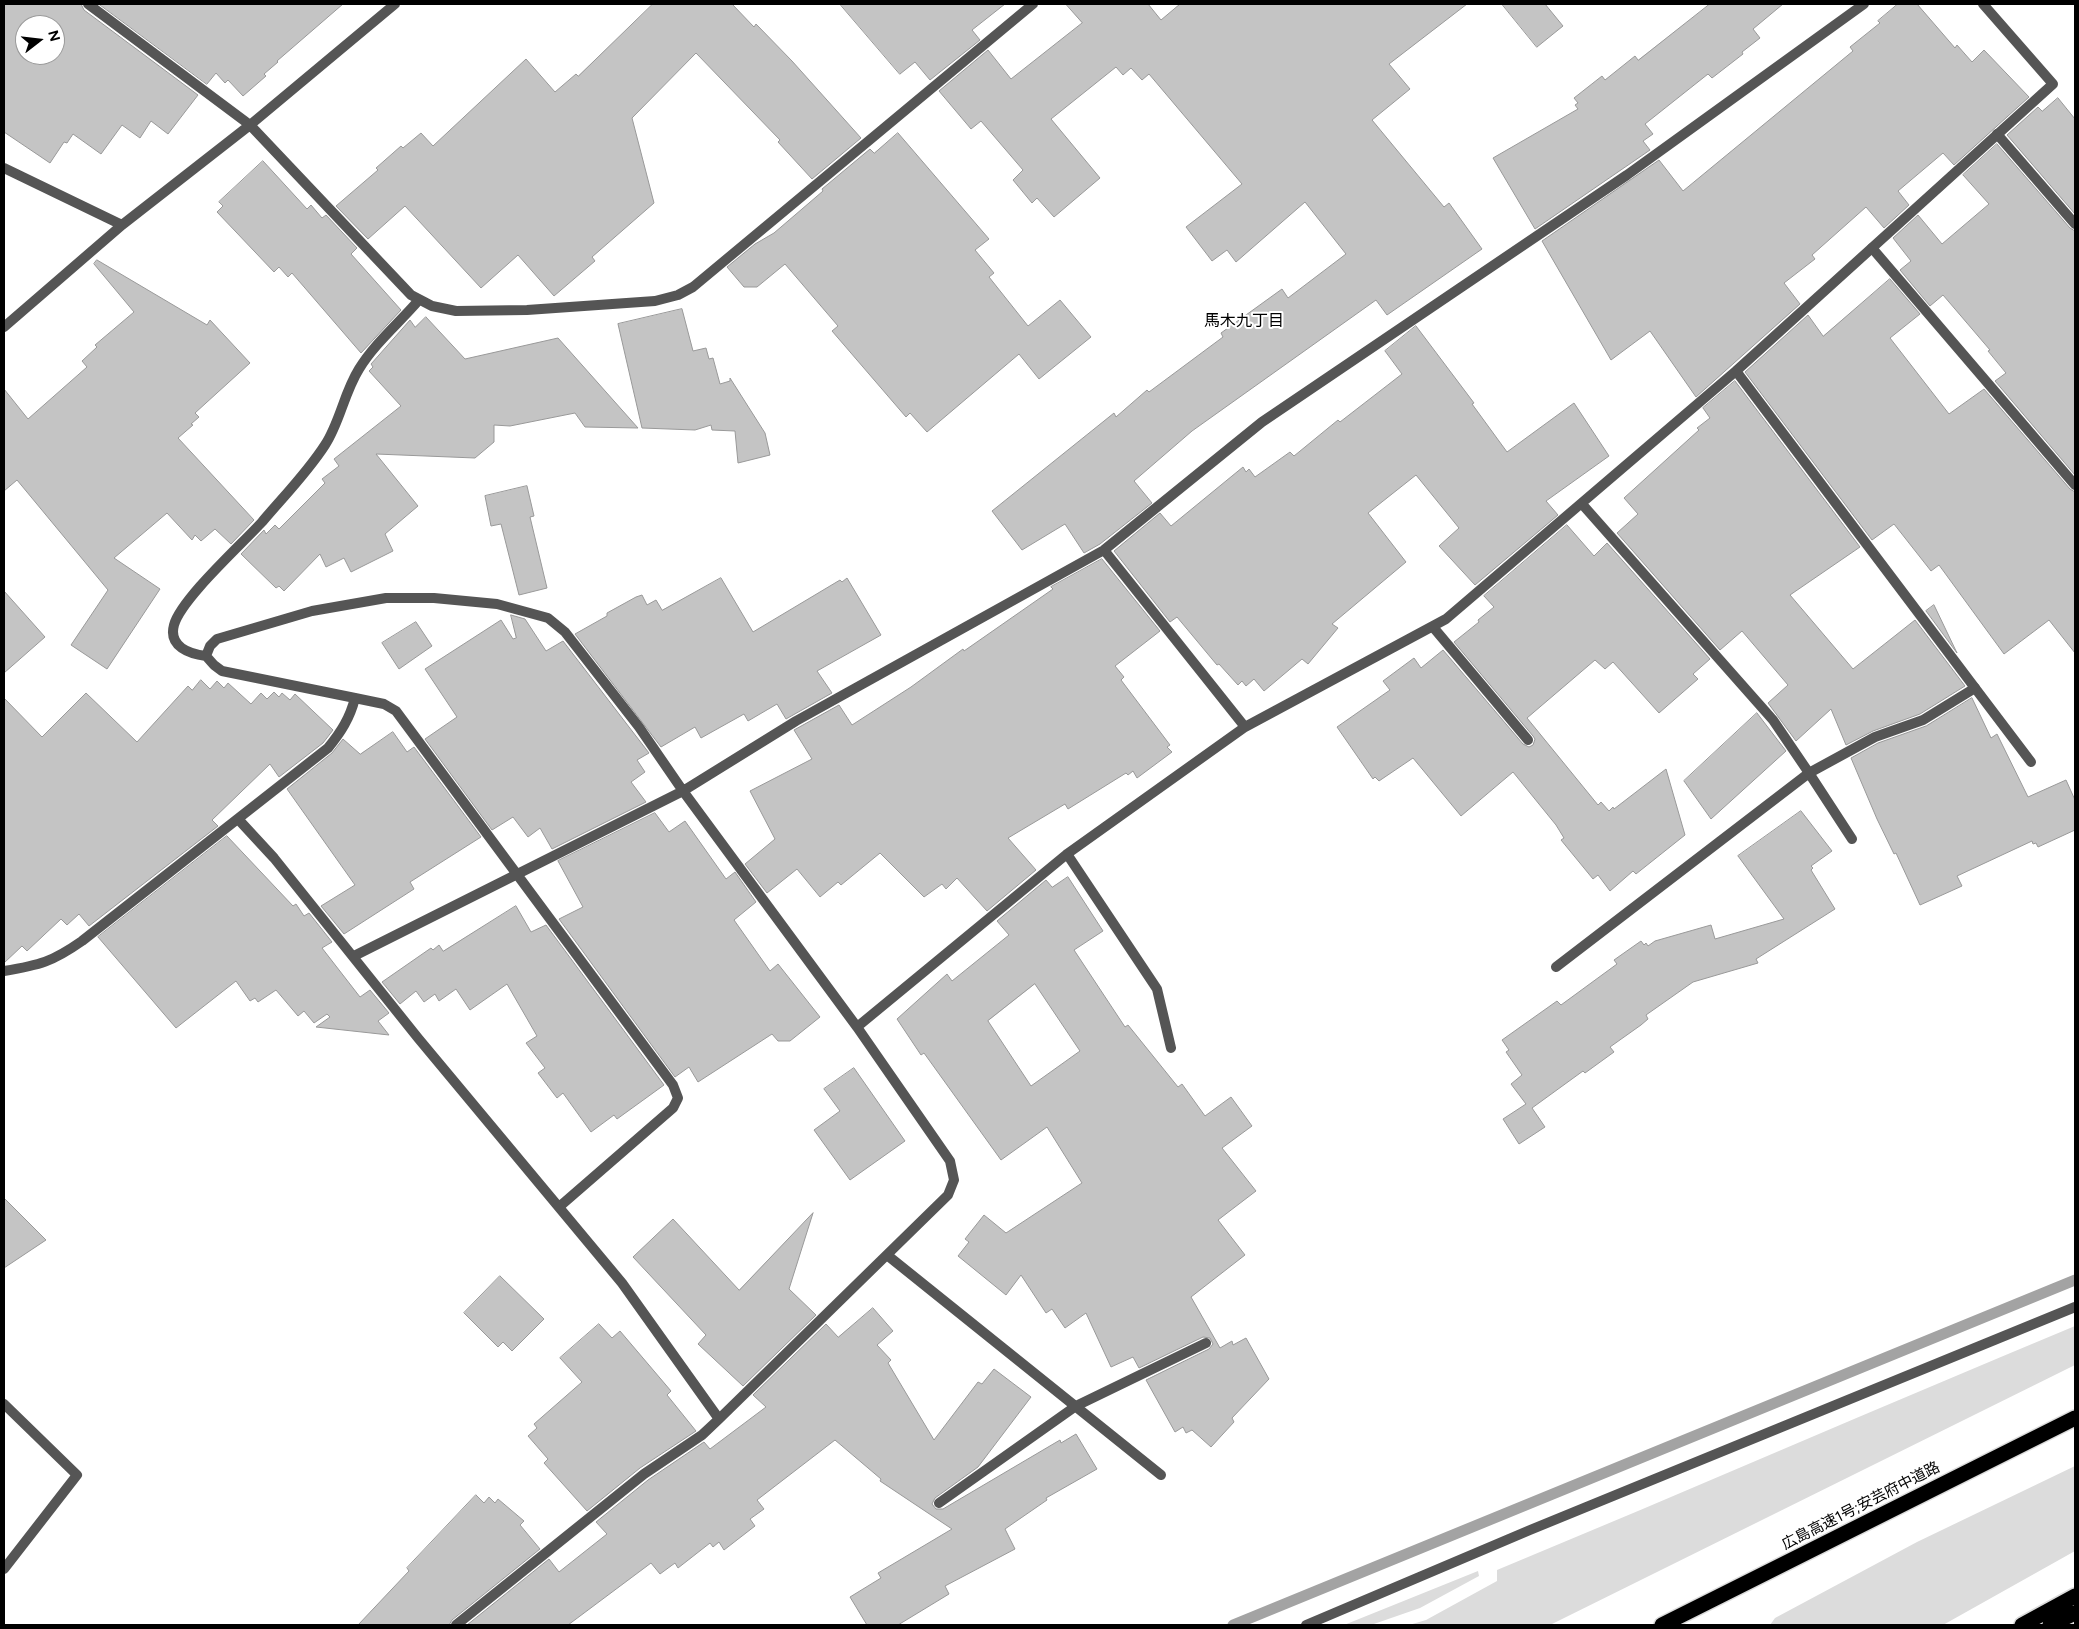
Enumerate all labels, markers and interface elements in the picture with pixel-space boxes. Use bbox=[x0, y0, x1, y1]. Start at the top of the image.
north arrow bbox=[15, 15, 65, 65]
text: N bbox=[44, 28, 64, 44]
district label: 馬木九丁目 bbox=[1204, 311, 1284, 331]
street label: 広島高速1号;安芸府中道路 bbox=[1779, 1458, 1943, 1554]

